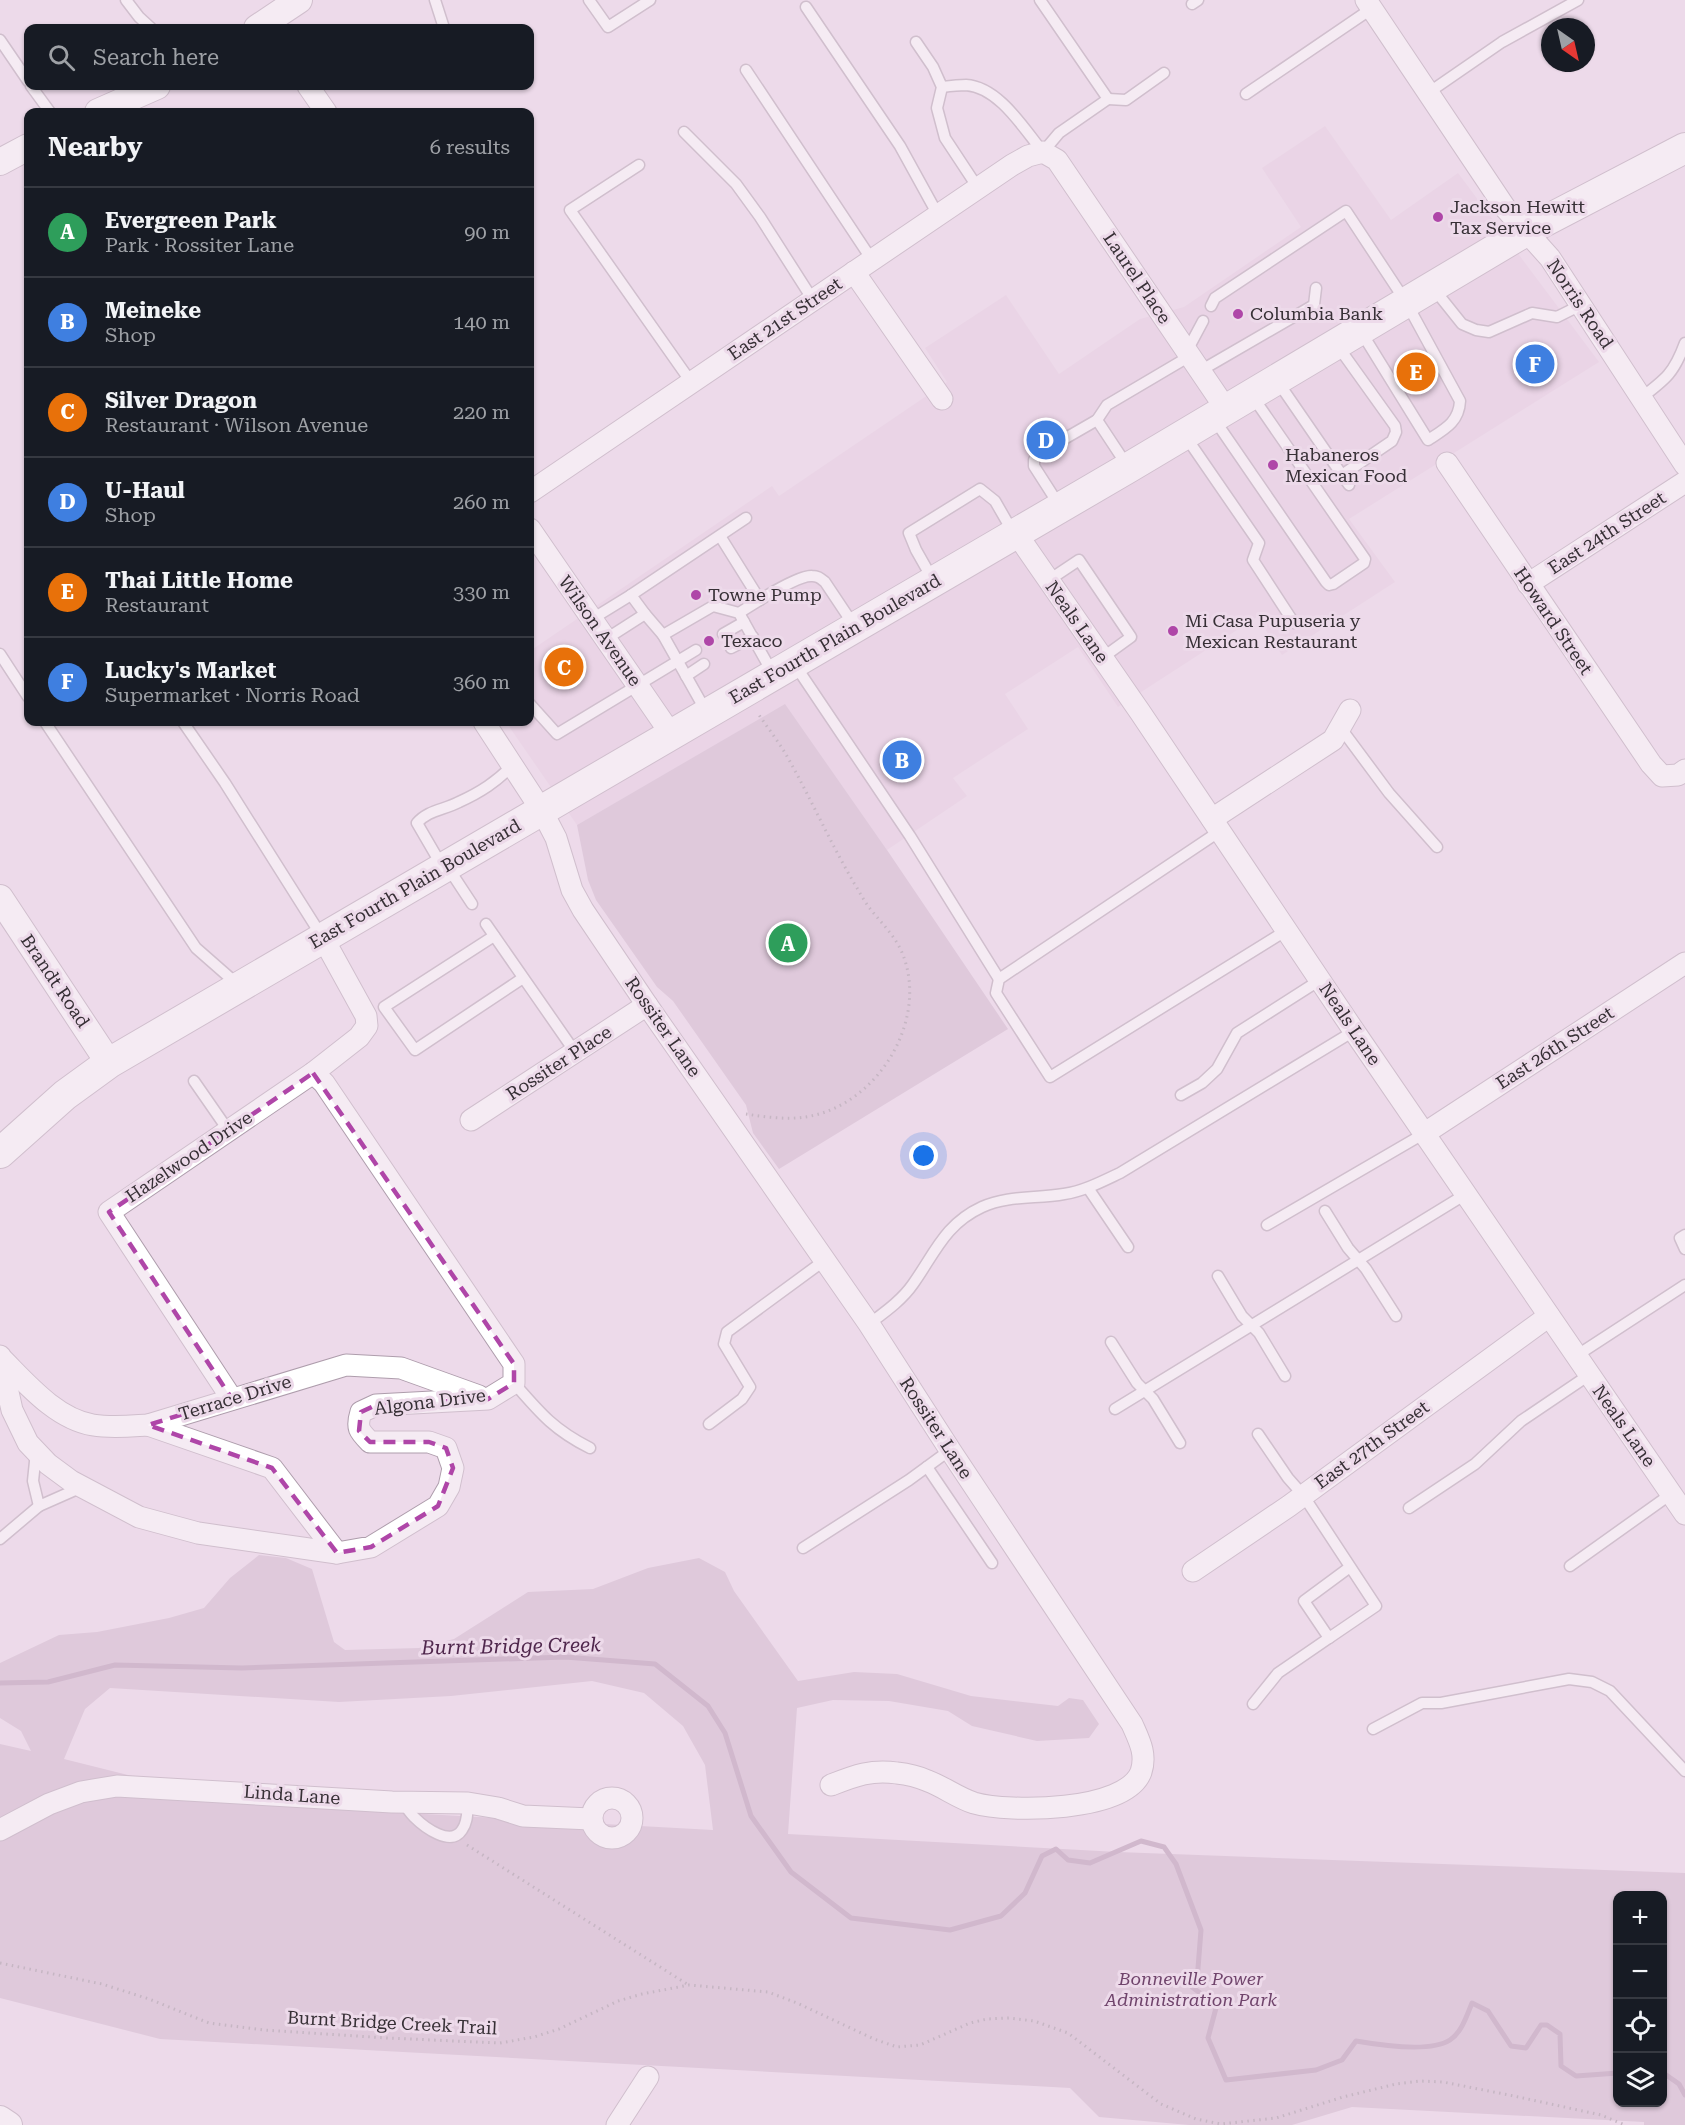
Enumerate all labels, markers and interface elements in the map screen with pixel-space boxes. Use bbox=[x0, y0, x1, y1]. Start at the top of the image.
north arrow bbox=[1541, 18, 1595, 72]
search box bbox=[24, 24, 534, 90]
icon: search bbox=[45, 41, 78, 74]
text: Search here bbox=[93, 45, 219, 70]
text: Nearby bbox=[48, 132, 142, 162]
text: 6 results bbox=[430, 135, 510, 159]
place label: Jackson Hewitt Tax Service bbox=[1450, 196, 1585, 238]
text: Evergreen Park bbox=[105, 208, 277, 233]
marker: Jackson Hewitt Tax Service bbox=[1431, 210, 1445, 224]
text: A bbox=[60, 220, 75, 244]
text: 90 m bbox=[464, 220, 510, 244]
street label: Laurel Place bbox=[1099, 228, 1176, 328]
text: Park · Rossiter Lane bbox=[105, 233, 294, 257]
street label: Norris Road bbox=[1543, 255, 1618, 353]
street label: East 21st Street bbox=[724, 273, 846, 364]
text: Meineke bbox=[105, 298, 201, 323]
place label: Columbia Bank bbox=[1250, 303, 1383, 324]
marker: Columbia Bank bbox=[1231, 307, 1245, 321]
text: B bbox=[60, 310, 75, 334]
text: 140 m bbox=[453, 310, 510, 334]
text: Shop bbox=[105, 323, 156, 347]
pin: F bbox=[1516, 342, 1555, 386]
pin: E bbox=[1396, 350, 1436, 394]
text: Silver Dragon bbox=[105, 388, 257, 413]
text: C bbox=[61, 400, 75, 424]
text: 220 m bbox=[453, 400, 510, 424]
text: Restaurant · Wilson Avenue bbox=[105, 413, 368, 437]
pin: D bbox=[1026, 418, 1066, 462]
place label: Habaneros Mexican Food bbox=[1285, 444, 1408, 486]
marker: Habaneros Mexican Food bbox=[1266, 458, 1280, 472]
text: U-Haul bbox=[105, 478, 185, 503]
street label: East 24th Street bbox=[1544, 487, 1670, 578]
text: D bbox=[59, 490, 76, 514]
text: 260 m bbox=[453, 490, 510, 514]
text: Shop bbox=[105, 503, 156, 527]
street label: Howard Street bbox=[1510, 563, 1597, 679]
text: Thai Little Home bbox=[105, 568, 293, 593]
street label: East Fourth Plain Boulevard bbox=[725, 569, 945, 708]
street label: Wilson Avenue bbox=[555, 572, 646, 690]
street label: Neals Lane bbox=[1042, 577, 1113, 667]
text: E bbox=[61, 580, 74, 604]
text: 330 m bbox=[453, 580, 510, 604]
place label: Towne Pump bbox=[708, 584, 822, 605]
marker: Towne Pump bbox=[689, 588, 703, 602]
text: Restaurant bbox=[105, 593, 209, 617]
place label: Mi Casa Pupuseria y Mexican Restaurant bbox=[1185, 610, 1361, 652]
marker: Mi Casa Pupuseria y Mexican Restaurant bbox=[1166, 624, 1180, 638]
place label: Texaco bbox=[721, 630, 783, 651]
marker: Texaco bbox=[702, 634, 716, 648]
pin: C bbox=[544, 644, 584, 690]
text: Lucky's Market bbox=[105, 658, 277, 683]
text: F bbox=[61, 670, 74, 694]
text: 360 m bbox=[453, 670, 510, 694]
text: Supermarket · Norris Road bbox=[105, 683, 360, 707]
pin: B bbox=[882, 738, 922, 783]
street label: East Fourth Plain Boulevard bbox=[305, 814, 525, 953]
pin: A bbox=[768, 920, 808, 966]
street label: Brandt Road bbox=[17, 930, 94, 1032]
street label: Rossiter Lane bbox=[621, 973, 706, 1081]
street label: Neals Lane bbox=[1315, 978, 1386, 1069]
street label: East 26th Street bbox=[1492, 1002, 1618, 1093]
street label: Rossiter Place bbox=[502, 1021, 615, 1104]
street label: Hazelwood Drive bbox=[121, 1106, 256, 1207]
your location bbox=[909, 1141, 938, 1170]
street label: Terrace Drive bbox=[176, 1370, 294, 1425]
street label: Rossiter Lane bbox=[896, 1373, 977, 1483]
street label: Neals Lane bbox=[1589, 1381, 1660, 1471]
street label: Algona Drive bbox=[373, 1384, 487, 1419]
street label: East 27th Street bbox=[1311, 1396, 1433, 1493]
water label: Burnt Bridge Creek bbox=[420, 1632, 601, 1660]
street label: Linda Lane bbox=[243, 1781, 341, 1808]
map controls bbox=[1613, 1891, 1667, 2107]
button: + bbox=[1613, 1891, 1667, 1945]
button: − bbox=[1613, 1945, 1667, 1999]
park label: Bonneville Power Administration Park bbox=[1104, 1968, 1277, 2010]
button: locate bbox=[1613, 1999, 1667, 2053]
street label: Burnt Bridge Creek Trail bbox=[286, 2007, 498, 2039]
button: layers bbox=[1613, 2053, 1667, 2107]

